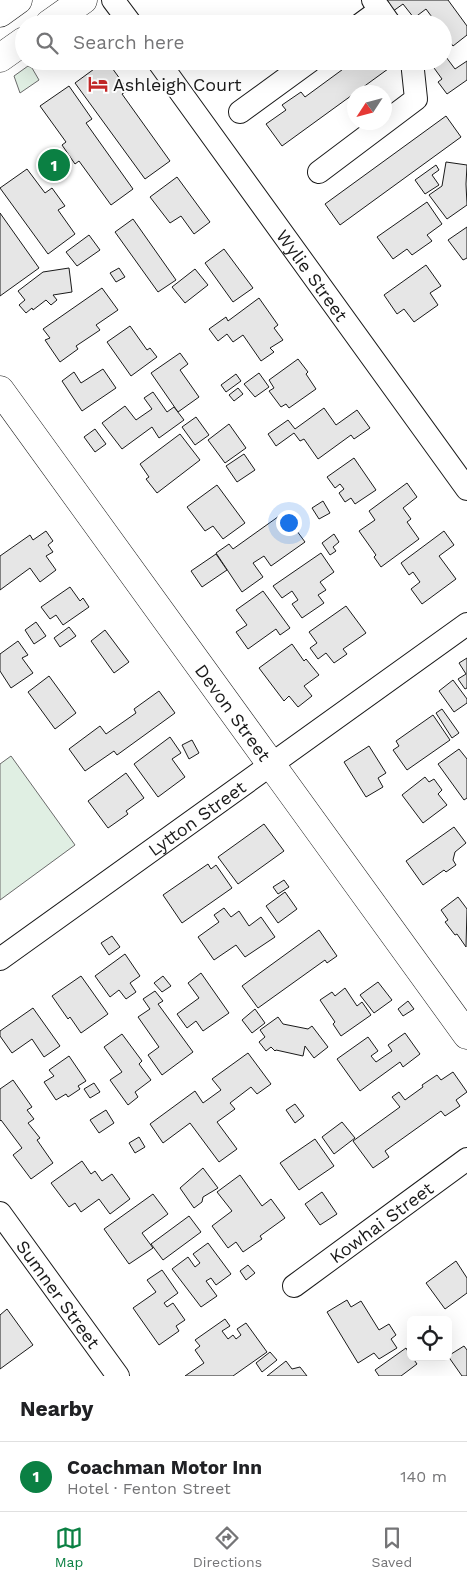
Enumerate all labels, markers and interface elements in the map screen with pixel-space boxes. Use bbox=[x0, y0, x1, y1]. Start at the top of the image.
search box bbox=[15, 15, 452, 70]
icon: search bbox=[33, 29, 61, 57]
text: Search here bbox=[73, 31, 184, 54]
hotel icon: Ashleigh Court bbox=[87, 73, 109, 95]
place label: Ashleigh Court bbox=[113, 74, 242, 95]
north arrow bbox=[347, 85, 392, 130]
pin: 1 bbox=[38, 146, 70, 184]
street label: Wylie Street bbox=[273, 225, 353, 325]
your location bbox=[276, 510, 302, 536]
street label: Devon Street bbox=[191, 660, 276, 765]
street label: Lytton Street bbox=[144, 776, 250, 860]
street label: Kowhai Street bbox=[325, 1177, 437, 1267]
street label: Sumner Street bbox=[12, 1236, 105, 1353]
map controls bbox=[407, 1316, 452, 1361]
button: locate bbox=[407, 1316, 452, 1361]
text: Nearby bbox=[20, 1396, 93, 1421]
text: Coachman Motor Inn bbox=[67, 1456, 262, 1479]
text: 1 bbox=[33, 1467, 39, 1486]
text: 140 m bbox=[400, 1467, 447, 1486]
text: Hotel · Fenton Street bbox=[67, 1479, 231, 1498]
tab: Map bbox=[55, 1524, 83, 1570]
tab: Directions bbox=[193, 1524, 262, 1570]
tab: Saved bbox=[372, 1524, 412, 1570]

